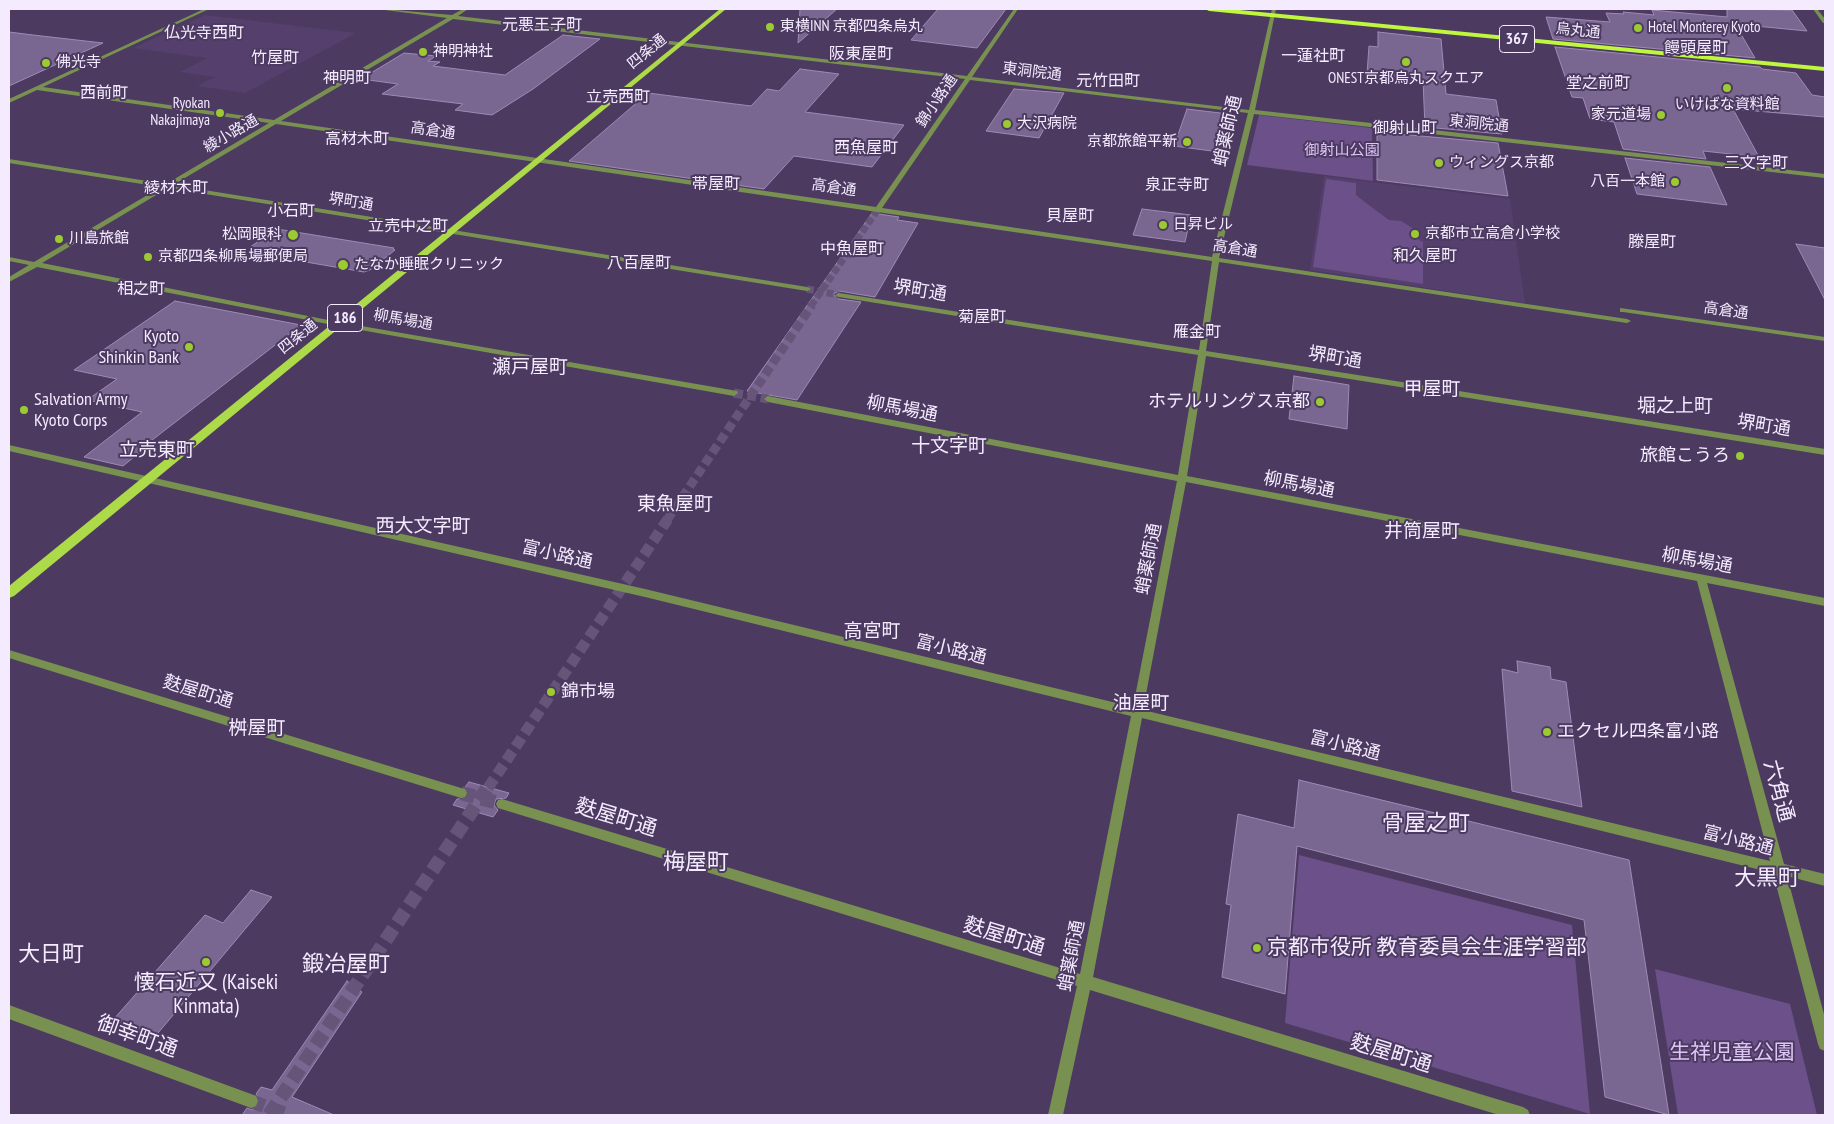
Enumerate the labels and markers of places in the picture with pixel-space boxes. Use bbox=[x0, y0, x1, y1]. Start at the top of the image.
place label: 東横INN 京都四条烏丸 bbox=[780, 18, 923, 36]
place label: Hotel Monterey Kyoto bbox=[1648, 19, 1760, 37]
marker: 東横INN 京都四条烏丸 bbox=[764, 21, 776, 33]
marker: Hotel Monterey Kyoto bbox=[1632, 22, 1644, 34]
place label: 神明神社 bbox=[433, 43, 493, 61]
marker: 神明神社 bbox=[417, 46, 429, 58]
place label: 佛光寺 bbox=[56, 54, 101, 72]
marker: ONEST京都烏丸スクエア bbox=[1400, 56, 1412, 68]
marker: 佛光寺 bbox=[40, 57, 52, 69]
place label: ONEST京都烏丸スクエア bbox=[1328, 70, 1484, 88]
marker: いけばな資料館 bbox=[1721, 82, 1733, 94]
place label: Ryokan Nakajimaya bbox=[150, 95, 210, 130]
place label: いけばな資料館 bbox=[1675, 96, 1779, 114]
place label: 家元道場 bbox=[1591, 106, 1651, 124]
marker: Ryokan Nakajimaya bbox=[214, 107, 226, 119]
marker: 家元道場 bbox=[1655, 109, 1667, 121]
place label: 大沢病院 bbox=[1017, 115, 1077, 133]
marker: 大沢病院 bbox=[1001, 118, 1013, 130]
place label: 京都旅館平新 bbox=[1087, 133, 1177, 151]
marker: 京都旅館平新 bbox=[1181, 136, 1193, 148]
place label: ウィングス京都 bbox=[1449, 154, 1554, 172]
marker: ウィングス京都 bbox=[1433, 157, 1445, 169]
place label: 八百一本館 bbox=[1590, 173, 1665, 191]
marker: 八百一本館 bbox=[1669, 176, 1681, 188]
place label: 日昇ビル bbox=[1173, 216, 1233, 234]
marker: 日昇ビル bbox=[1157, 219, 1169, 231]
place label: 京都市立高倉小学校 bbox=[1425, 225, 1560, 243]
place label: 松岡眼科 bbox=[222, 226, 282, 244]
marker: 松岡眼科 bbox=[286, 228, 300, 242]
marker: 京都市立高倉小学校 bbox=[1409, 228, 1421, 240]
place label: 川島旅館 bbox=[69, 230, 129, 248]
marker: 川島旅館 bbox=[53, 233, 65, 245]
place label: 京都四条柳馬場郵便局 bbox=[158, 248, 308, 266]
marker: 京都四条柳馬場郵便局 bbox=[142, 251, 154, 263]
place label: たなか睡眠クリニック bbox=[354, 256, 504, 274]
marker: たなか睡眠クリニック bbox=[336, 258, 350, 272]
place label: Kyoto Shinkin Bank bbox=[98, 326, 179, 368]
marker: Kyoto Shinkin Bank bbox=[183, 341, 195, 353]
place label: Salvation Army Kyoto Corps bbox=[34, 389, 128, 432]
place label: ホテルリングス京都 bbox=[1148, 391, 1310, 413]
marker: ホテルリングス京都 bbox=[1314, 396, 1326, 408]
marker: Salvation Army Kyoto Corps bbox=[18, 404, 30, 416]
place label: 旅館こうろ bbox=[1640, 445, 1730, 467]
marker: 旅館こうろ bbox=[1734, 450, 1746, 462]
place label: 錦市場 bbox=[561, 681, 615, 703]
marker: 錦市場 bbox=[545, 686, 557, 698]
place label: エクセル四条富小路 bbox=[1557, 721, 1719, 743]
marker: エクセル四条富小路 bbox=[1541, 726, 1553, 738]
place label: 京都市役所 教育委員会生涯学習部 bbox=[1267, 935, 1586, 961]
marker: 京都市役所 教育委員会生涯学習部 bbox=[1251, 942, 1263, 954]
marker: 懐石近又 (Kaiseki Kinmata) bbox=[200, 956, 212, 968]
place label: 懐石近又 (Kaiseki Kinmata) bbox=[134, 970, 278, 1020]

